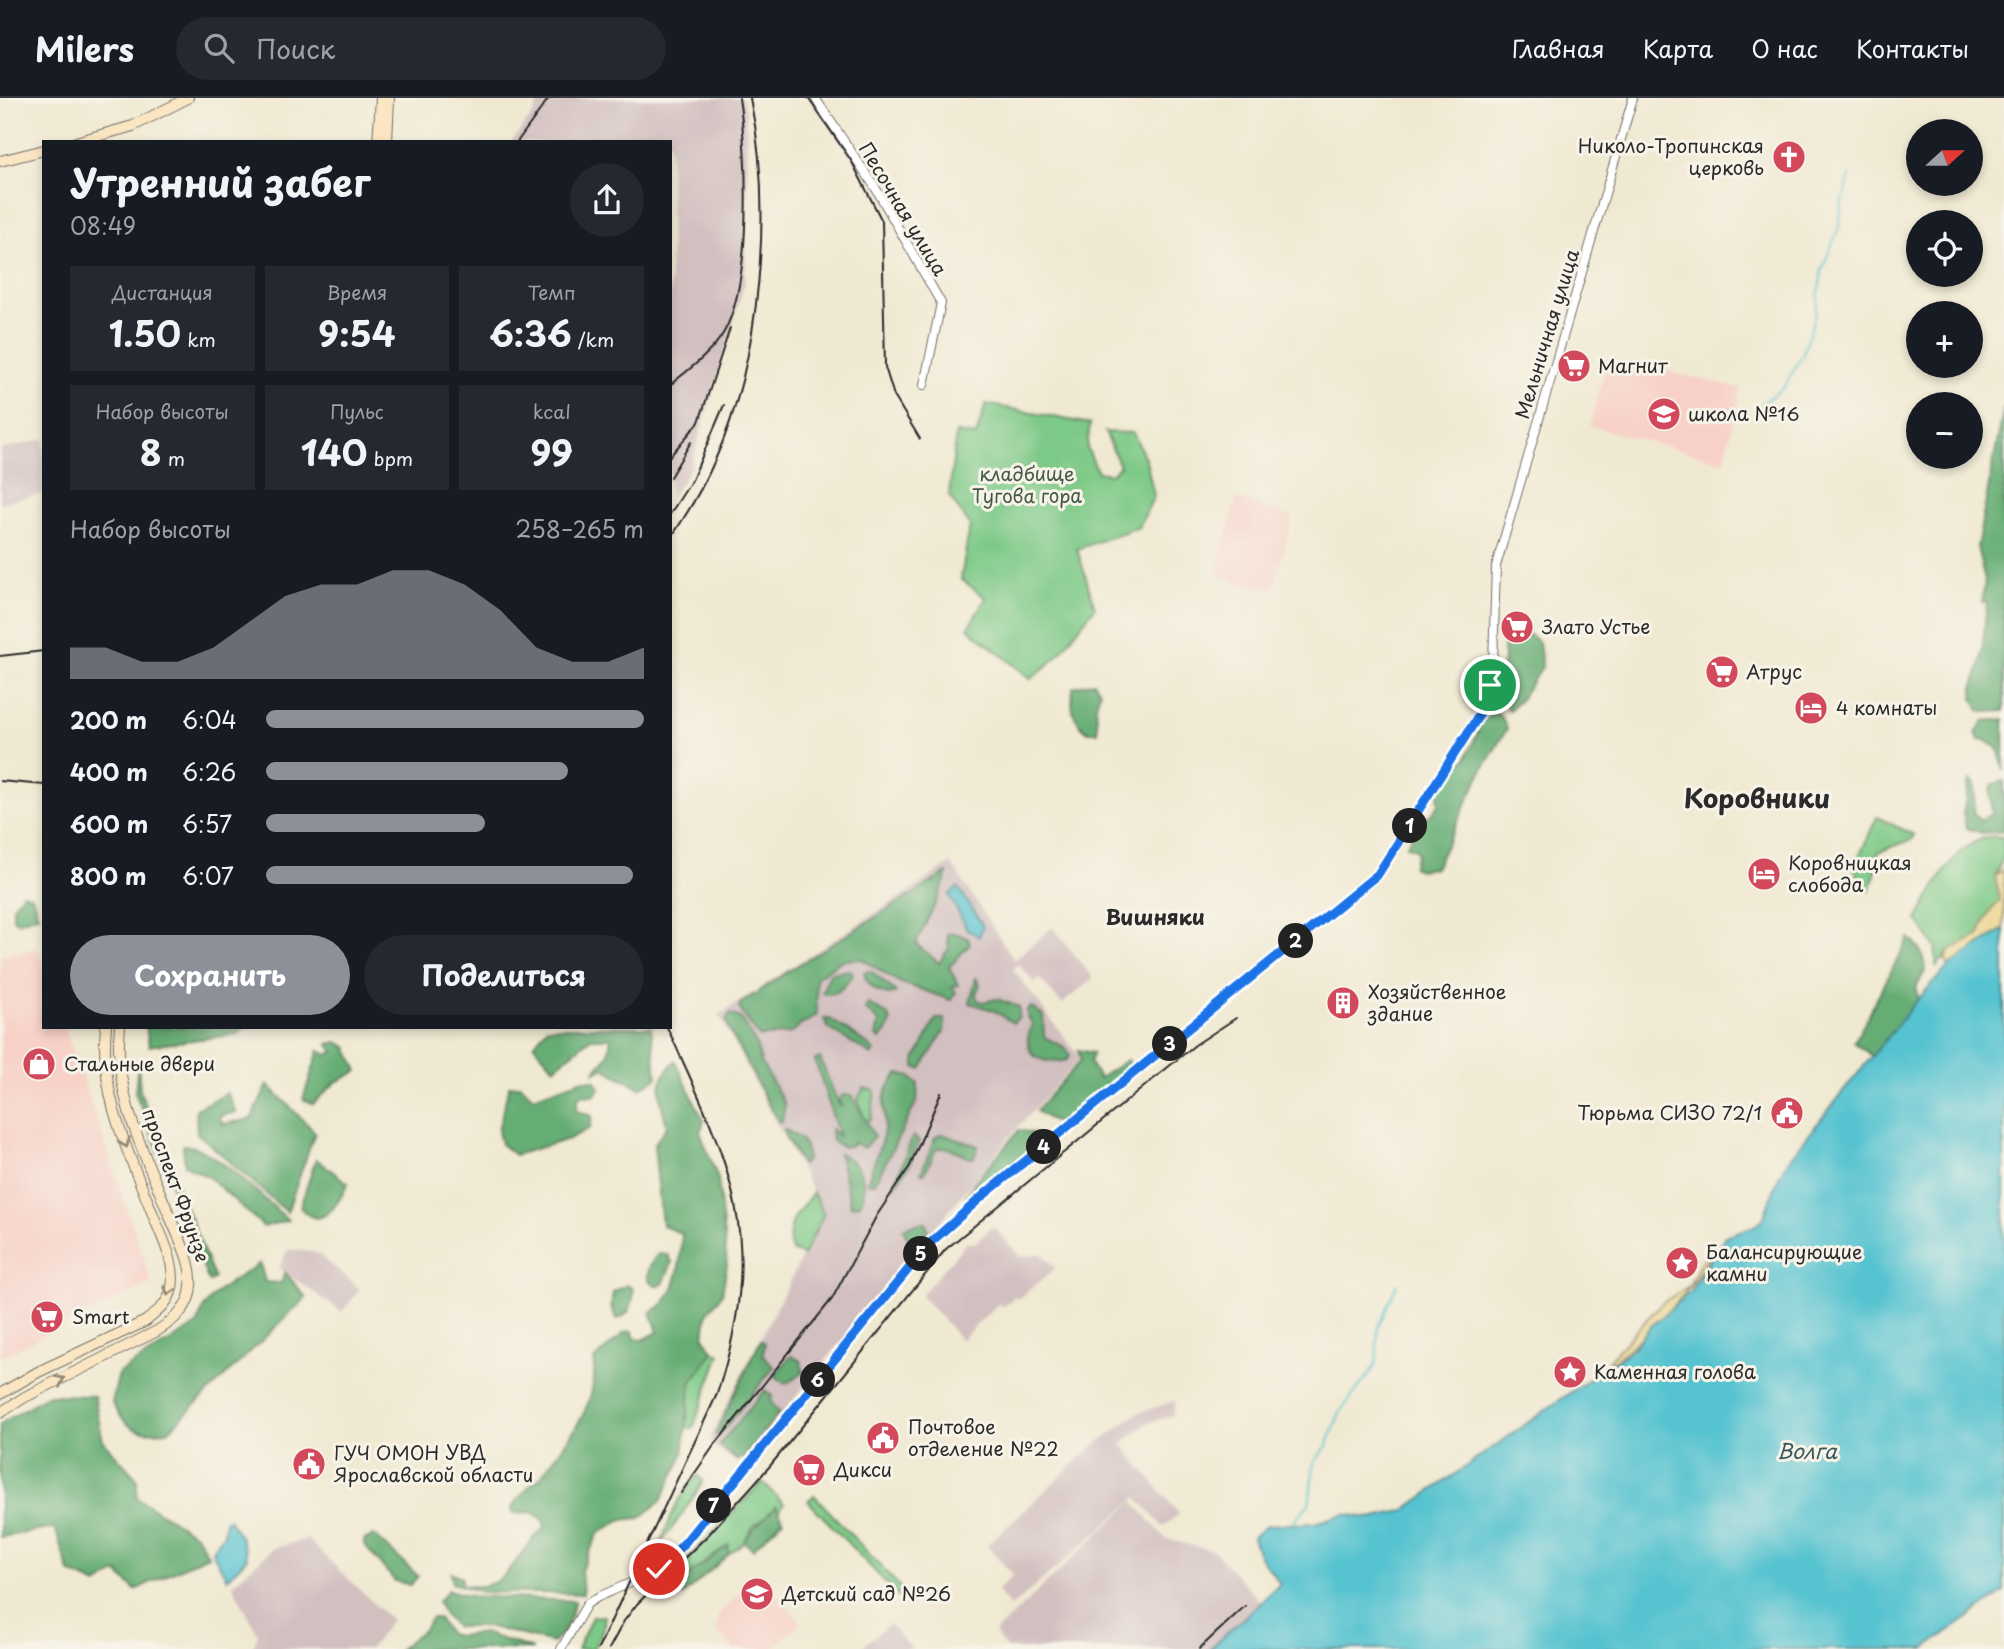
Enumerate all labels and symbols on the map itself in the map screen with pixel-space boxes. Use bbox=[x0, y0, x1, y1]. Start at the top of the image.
north arrow bbox=[1906, 119, 1983, 196]
place label: Николо-Тропинская церковь bbox=[1578, 131, 1764, 181]
street label: Песочная улица bbox=[853, 136, 955, 281]
church icon: Николо-Тропинская церковь bbox=[1770, 138, 1808, 176]
street label: Мельничная улица bbox=[1507, 245, 1585, 422]
supermarket icon: Магнит bbox=[1555, 347, 1593, 385]
place label: Магнит bbox=[1598, 351, 1668, 379]
school or university icon: школа №16 bbox=[1645, 395, 1683, 433]
place label: школа №16 bbox=[1688, 399, 1799, 427]
park label: кладбище Тугова гора bbox=[972, 459, 1082, 509]
supermarket icon: Злато Устье bbox=[1498, 608, 1536, 646]
place label: Злато Устье bbox=[1541, 612, 1650, 640]
supermarket icon: Атрус bbox=[1703, 653, 1741, 691]
pin bbox=[1460, 655, 1520, 715]
place label: Атрус bbox=[1746, 657, 1802, 685]
hotel icon: 4 комнаты bbox=[1792, 689, 1830, 727]
place label: 4 комнаты bbox=[1836, 693, 1937, 721]
district label: Коровники bbox=[1683, 778, 1831, 817]
pin: 1 bbox=[1392, 808, 1428, 844]
place label: Коровницкая слобода bbox=[1788, 848, 1912, 898]
hotel icon: Коровницкая слобода bbox=[1745, 855, 1783, 893]
district label: Вишняки bbox=[1105, 900, 1205, 932]
pin: 2 bbox=[1278, 924, 1314, 958]
place label: Хозяйственное здание bbox=[1367, 977, 1506, 1027]
building icon: Хозяйственное здание bbox=[1324, 984, 1362, 1022]
pin: 3 bbox=[1152, 1026, 1188, 1062]
shop icon: Стальные двери bbox=[20, 1045, 58, 1083]
place label: Стальные двери bbox=[64, 1049, 215, 1077]
public building icon: Тюрьма СИЗО 72/1 bbox=[1768, 1094, 1806, 1132]
place label: Тюрьма СИЗО 72/1 bbox=[1577, 1098, 1762, 1126]
street label: проспект Фрунзе bbox=[136, 1104, 218, 1265]
pin: 4 bbox=[1026, 1130, 1062, 1164]
one-way arrow bbox=[117, 1137, 131, 1149]
pin: 5 bbox=[904, 1236, 939, 1272]
place label: Балансирующие камни bbox=[1706, 1237, 1862, 1287]
place icon: Балансирующие камни bbox=[1663, 1244, 1701, 1282]
one-way arrow bbox=[163, 1284, 177, 1296]
supermarket icon: Smart bbox=[28, 1298, 66, 1336]
place label: Smart bbox=[72, 1302, 130, 1330]
place icon: Каменная голова bbox=[1551, 1353, 1589, 1391]
place label: Каменная голова bbox=[1594, 1357, 1756, 1385]
pin: 6 bbox=[800, 1362, 836, 1398]
one-way arrow bbox=[53, 1375, 65, 1389]
place label: Почтовое отделение №22 bbox=[908, 1412, 1059, 1462]
public building icon: Почтовое отделение №22 bbox=[864, 1419, 902, 1457]
water label: Волга bbox=[1777, 1434, 1838, 1466]
place label: ГУЧ ОМОН УВД Ярославской области bbox=[333, 1438, 533, 1488]
public building icon: ГУЧ ОМОН УВД Ярославской области bbox=[290, 1445, 328, 1483]
supermarket icon: Дикси bbox=[790, 1451, 828, 1489]
place label: Дикси bbox=[833, 1455, 892, 1483]
pin: 7 bbox=[696, 1488, 732, 1524]
pin bbox=[629, 1539, 689, 1599]
school or university icon: Детский сад №26 bbox=[738, 1575, 776, 1613]
place label: Детский сад №26 bbox=[781, 1579, 951, 1607]

